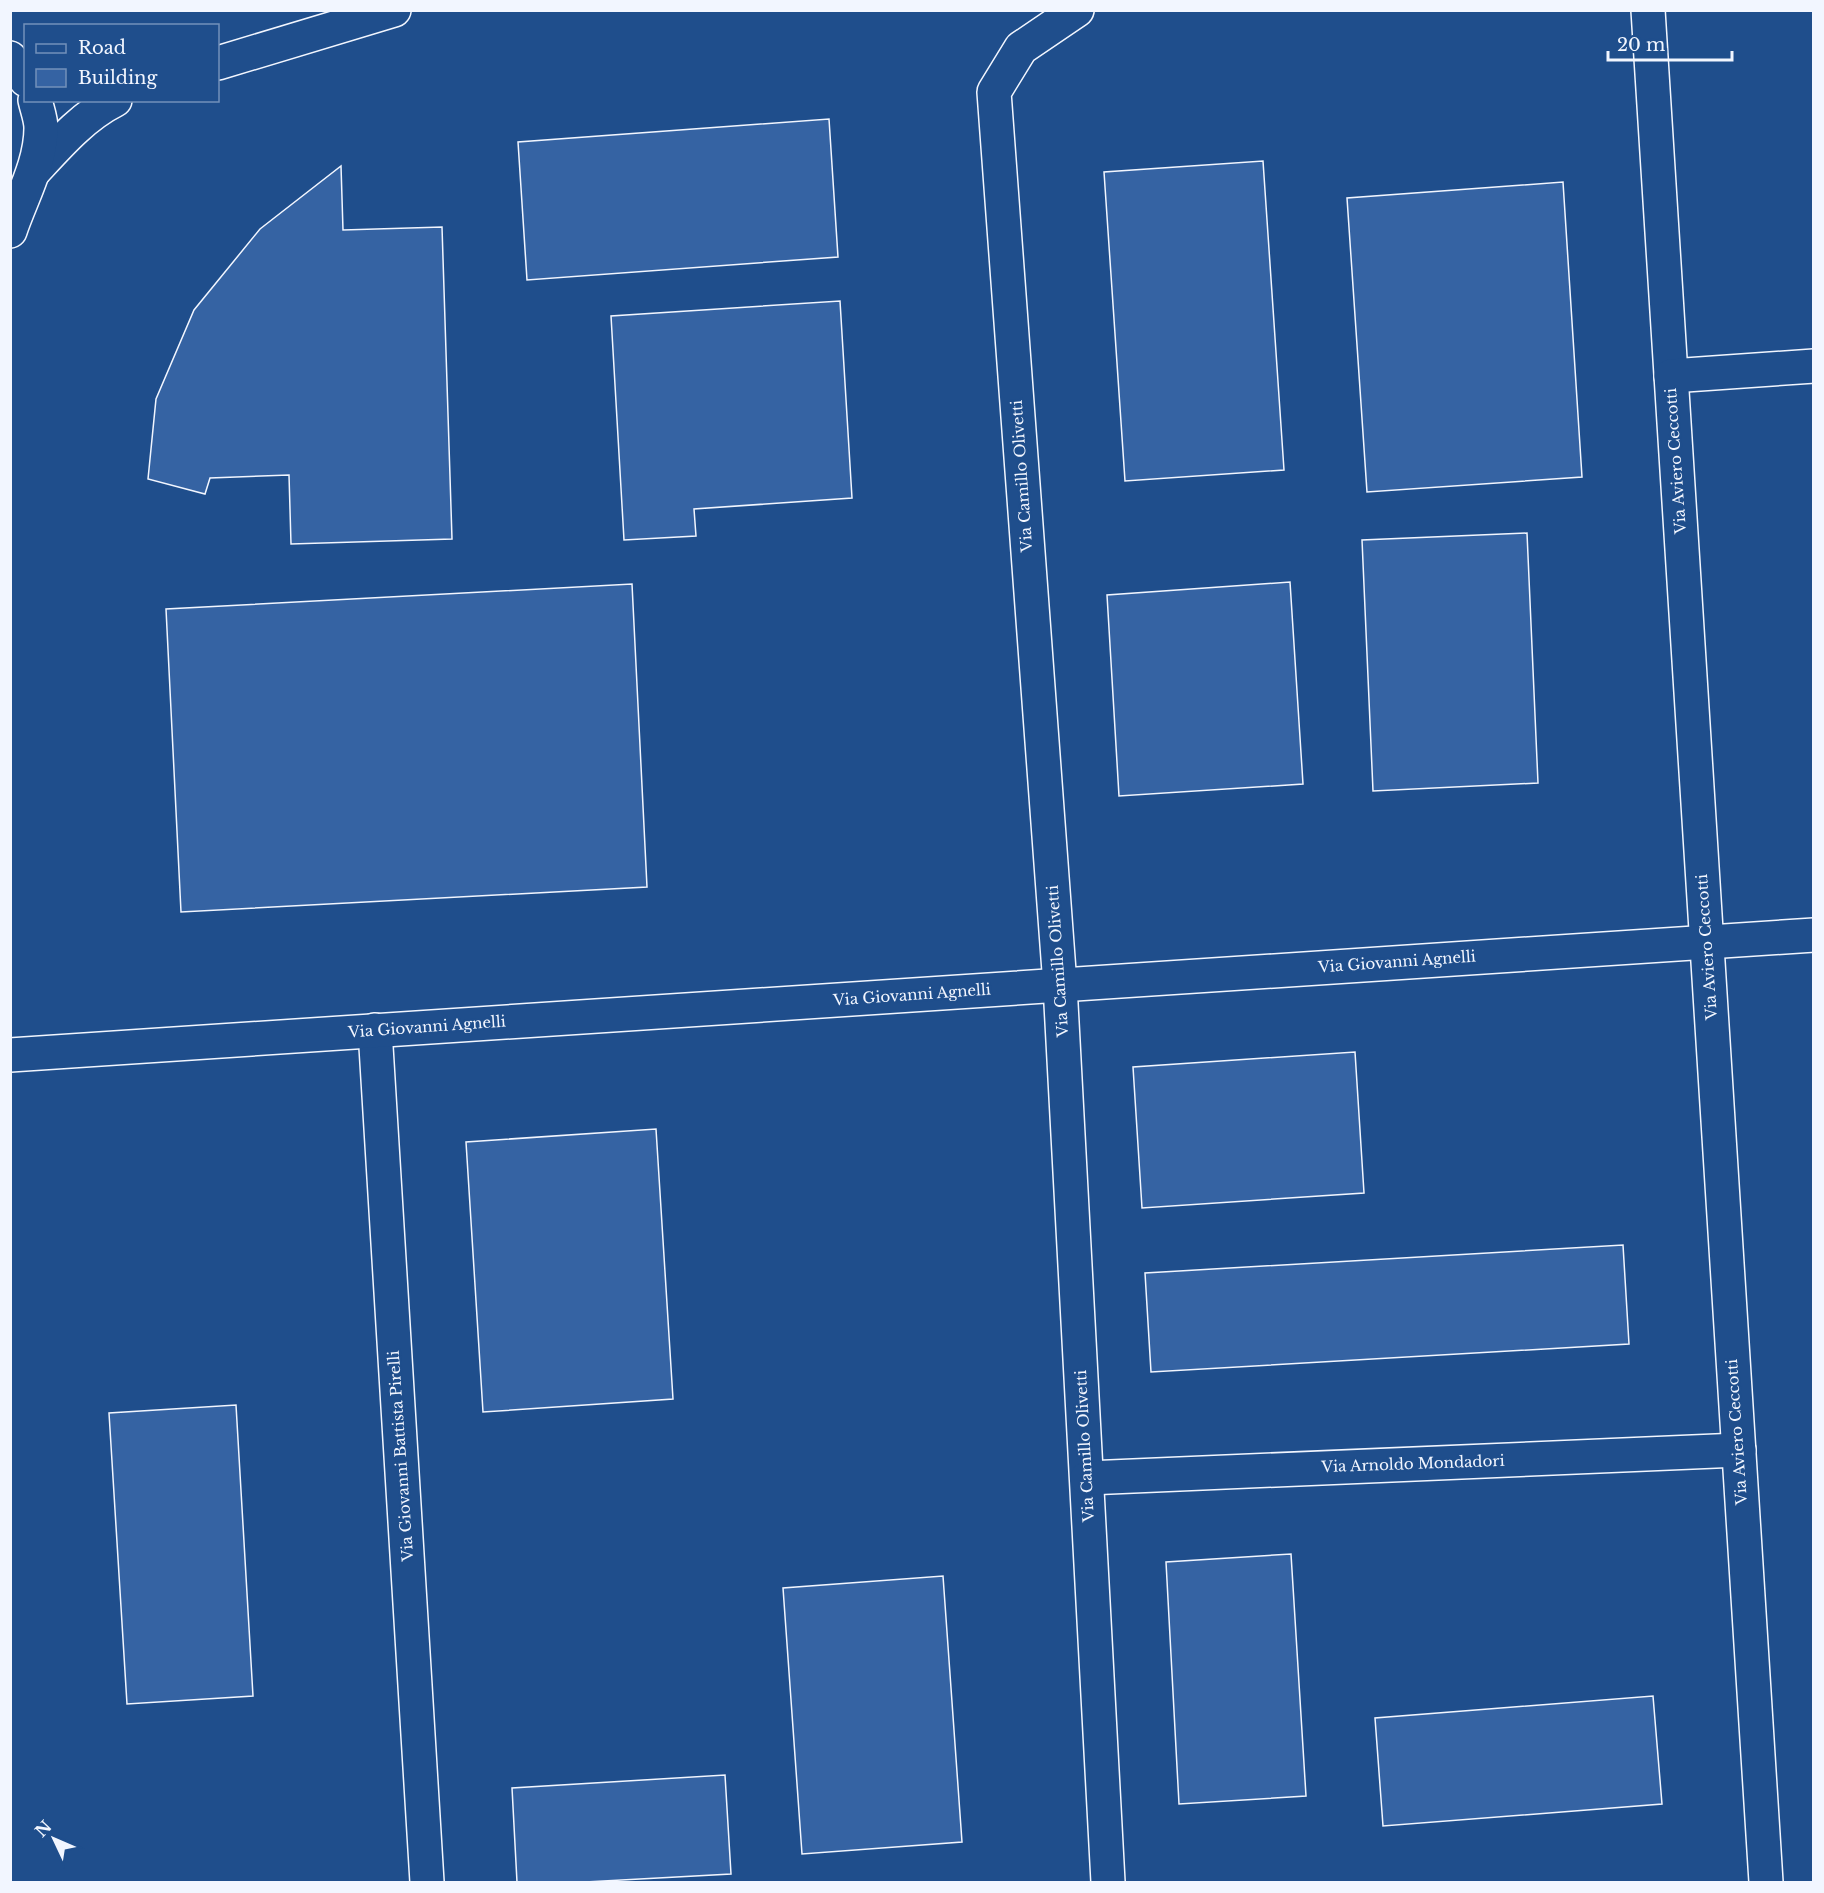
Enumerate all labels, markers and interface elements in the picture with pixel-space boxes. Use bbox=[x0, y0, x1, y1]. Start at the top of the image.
legend bbox=[24, 24, 219, 102]
scale bar bbox=[1608, 24, 1732, 62]
text: 20 m bbox=[1617, 34, 1665, 56]
text: Road bbox=[78, 37, 126, 59]
text: Building bbox=[78, 67, 157, 89]
street label: Via Aviero Ceccotti bbox=[1661, 387, 1690, 536]
street label: Via Camillo Olivetti bbox=[1007, 399, 1036, 554]
street label: Via Aviero Ceccotti bbox=[1692, 873, 1721, 1022]
street label: Via Camillo Olivetti bbox=[1043, 884, 1072, 1039]
street label: Via Giovanni Agnelli bbox=[1316, 947, 1476, 977]
street label: Via Giovanni Agnelli bbox=[831, 980, 991, 1010]
street label: Via Giovanni Agnelli bbox=[346, 1012, 506, 1042]
street label: Via Giovanni Battista Pirelli bbox=[384, 1350, 417, 1563]
street label: Via Aviero Ceccotti bbox=[1722, 1358, 1751, 1507]
street label: Via Camillo Olivetti bbox=[1071, 1369, 1098, 1524]
street label: Via Arnoldo Mondadori bbox=[1320, 1451, 1505, 1476]
north arrow bbox=[24, 1809, 84, 1869]
text: N bbox=[31, 1816, 56, 1841]

